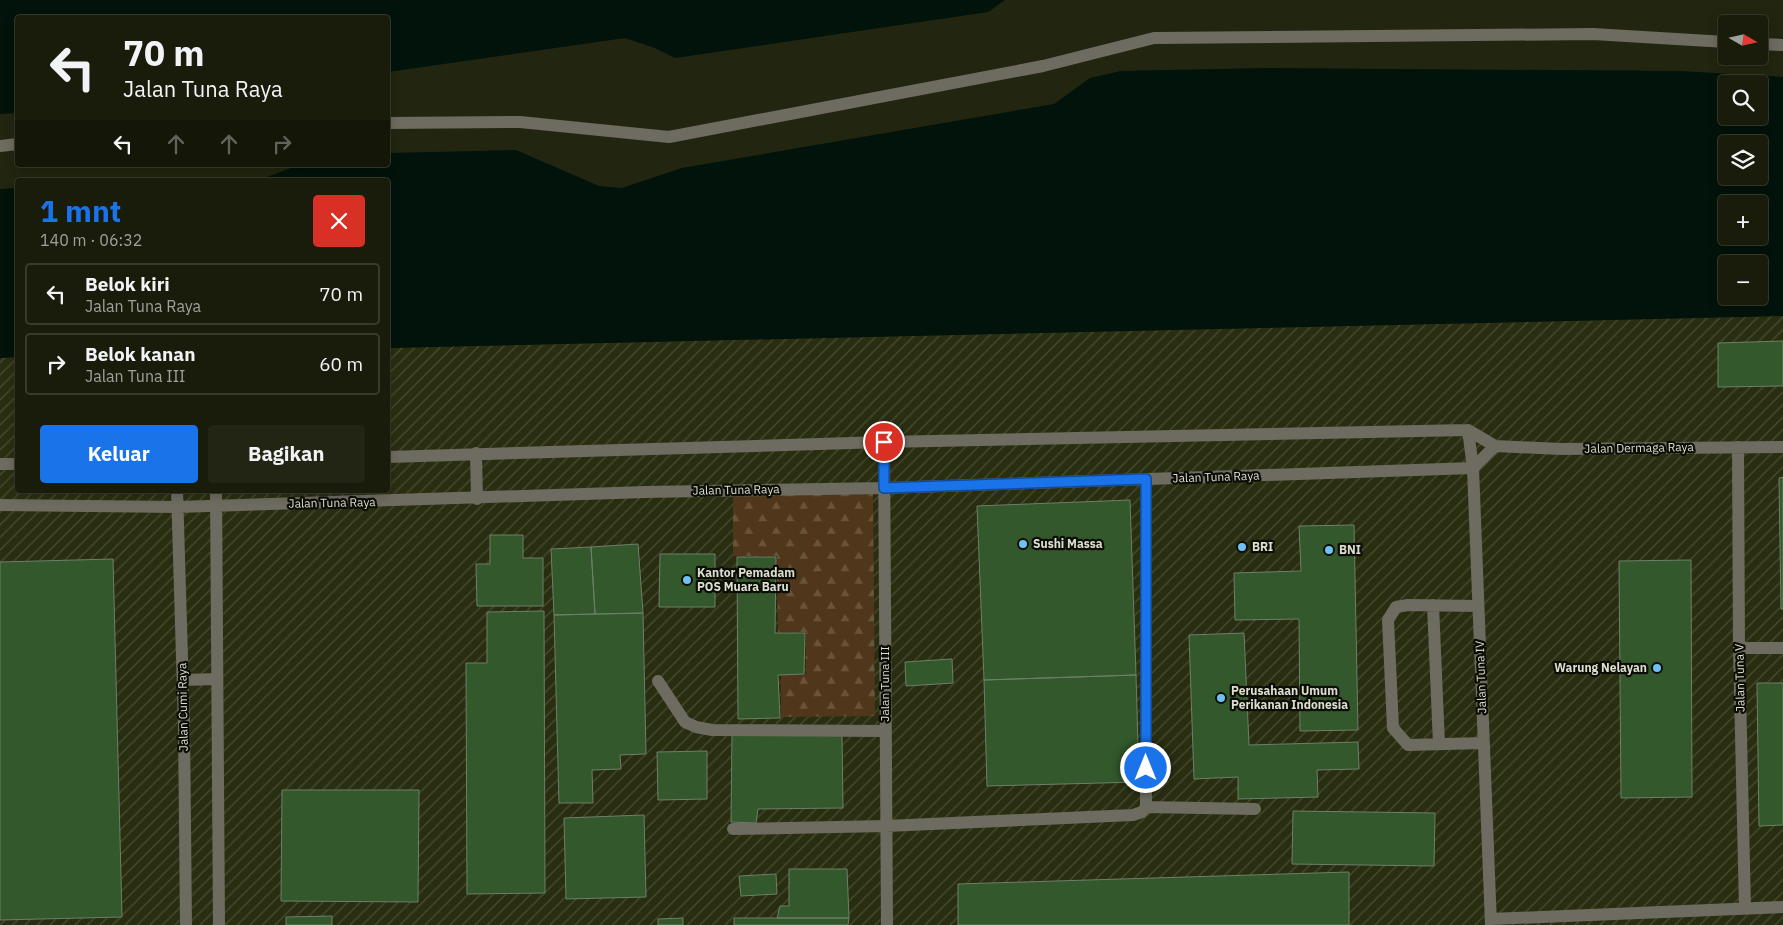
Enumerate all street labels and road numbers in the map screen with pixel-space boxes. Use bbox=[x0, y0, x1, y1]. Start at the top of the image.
street label: Jalan Dermaga Raya bbox=[1584, 439, 1694, 456]
street label: Jalan Tuna Raya bbox=[1172, 467, 1260, 486]
street label: Jalan Tuna Raya bbox=[692, 481, 780, 498]
street label: Jalan Tuna Raya bbox=[288, 494, 376, 511]
street label: Jalan Tuna IV bbox=[1472, 640, 1489, 714]
street label: Jalan Tuna V bbox=[1731, 643, 1748, 712]
street label: Jalan Tuna III bbox=[877, 646, 892, 722]
street label: Jalan Cumi Raya bbox=[174, 662, 191, 751]

